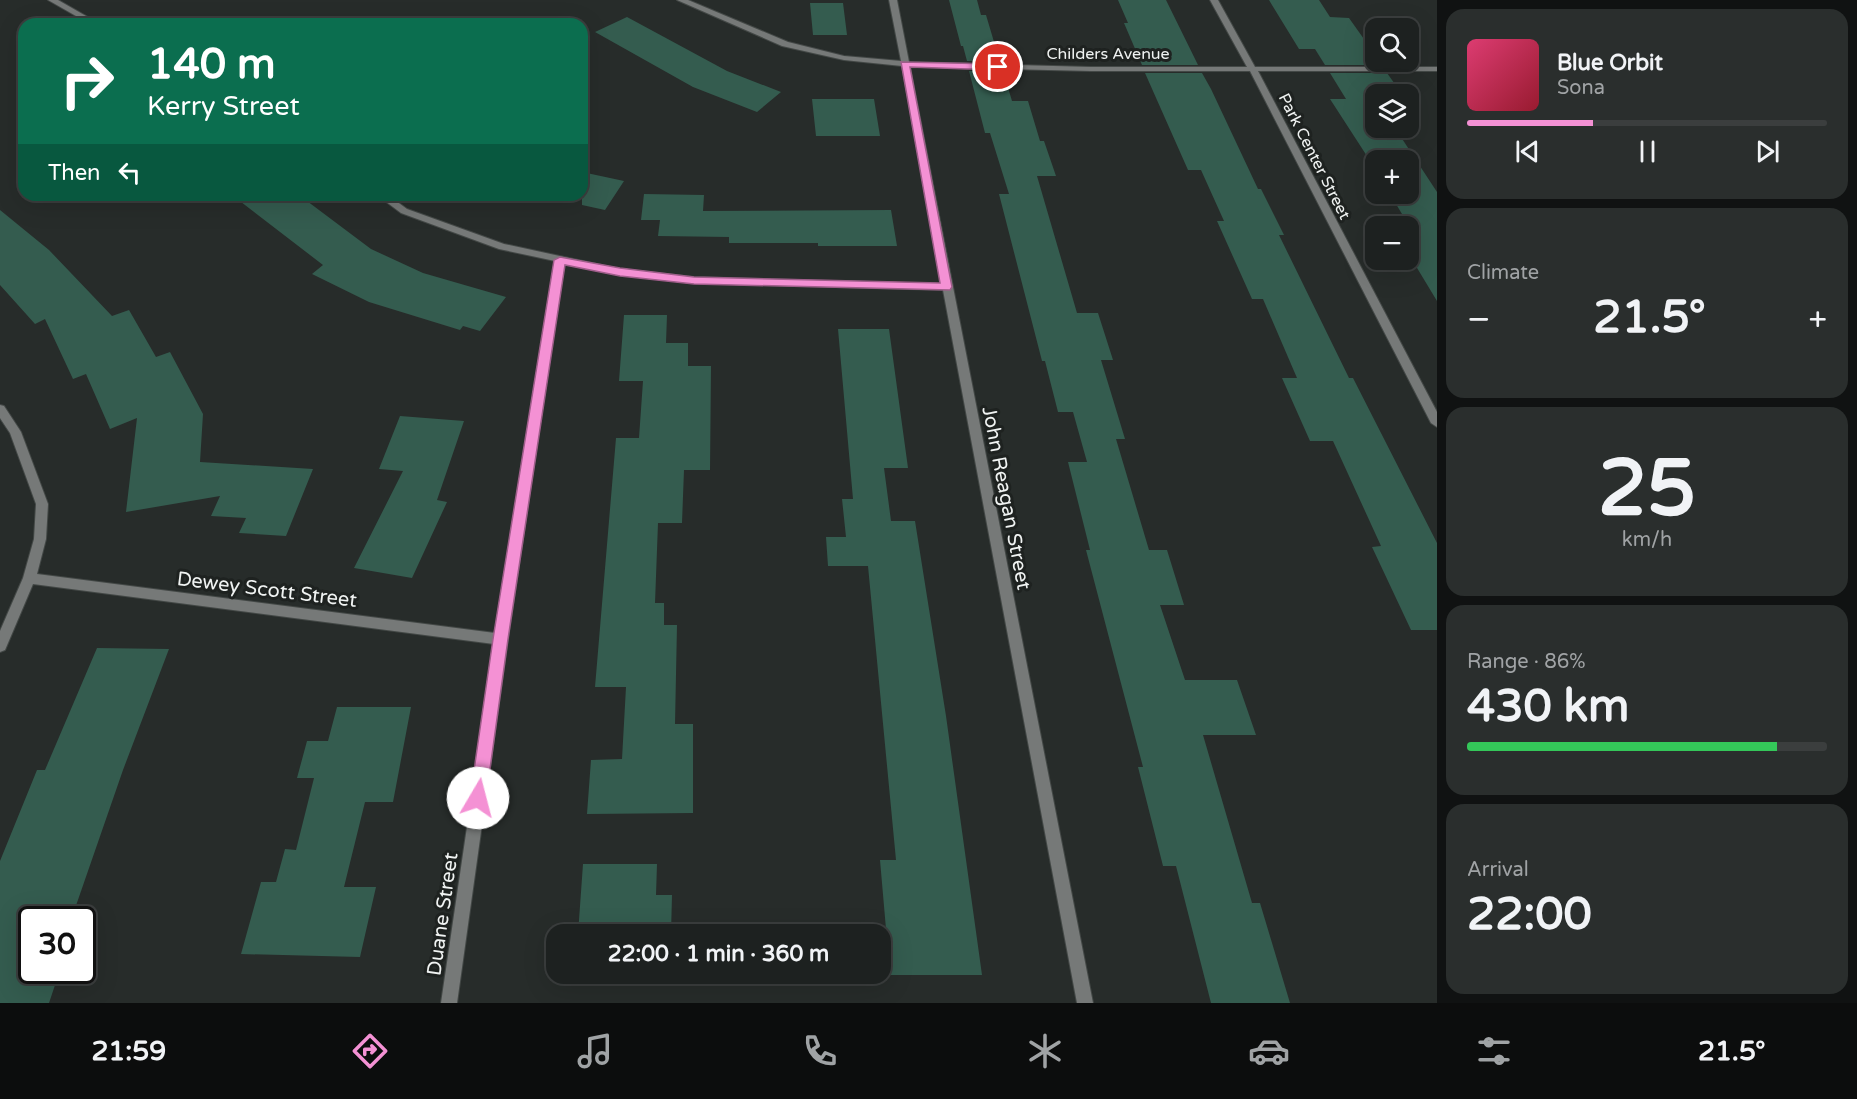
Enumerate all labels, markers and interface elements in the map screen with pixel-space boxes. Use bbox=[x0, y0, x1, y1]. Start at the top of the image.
map controls bbox=[1365, 18, 1419, 270]
button: search bbox=[1365, 18, 1419, 72]
text: 140 m bbox=[147, 39, 276, 90]
pin bbox=[972, 41, 1023, 92]
icon: right bbox=[48, 42, 126, 120]
street label: Childers Avenue bbox=[1046, 44, 1170, 64]
icon: arrive bbox=[981, 50, 1014, 83]
text: Blue Orbit bbox=[1557, 50, 1663, 76]
text: Sona bbox=[1557, 76, 1605, 100]
button: layers bbox=[1365, 84, 1419, 138]
text: Kerry Street bbox=[147, 90, 300, 123]
street label: Park Center Street bbox=[1274, 90, 1355, 223]
icon: previous bbox=[1511, 135, 1544, 168]
icon: pause bbox=[1631, 135, 1664, 168]
icon: next bbox=[1751, 135, 1784, 168]
button: + bbox=[1365, 150, 1419, 204]
icon: left bbox=[113, 156, 146, 189]
text: Then bbox=[48, 160, 101, 186]
button: − bbox=[1365, 216, 1419, 270]
text: Climate bbox=[1467, 261, 1539, 285]
text: 21.5° bbox=[1593, 291, 1706, 345]
text: − bbox=[1467, 300, 1491, 339]
text: + bbox=[1808, 300, 1827, 339]
street label: John Reagan Street bbox=[976, 404, 1036, 592]
text: 25 bbox=[1598, 442, 1696, 536]
text: km/h bbox=[1622, 528, 1672, 552]
street label: Dewey Scott Street bbox=[175, 567, 359, 613]
text: Range · 86% bbox=[1467, 650, 1586, 674]
text: 430 km bbox=[1467, 680, 1629, 734]
position arrow bbox=[446, 766, 510, 830]
street label: Duane Street bbox=[422, 851, 464, 977]
text: Arrival bbox=[1467, 858, 1529, 882]
text: 22:00 bbox=[1467, 888, 1592, 942]
speed limit sign: 30 bbox=[18, 906, 96, 984]
text: 22:00 · 1 min · 360 m bbox=[608, 941, 829, 967]
icon: directions bbox=[349, 1030, 391, 1072]
icon: music bbox=[574, 1030, 616, 1072]
icon: phone bbox=[799, 1030, 841, 1072]
icon: climate bbox=[1024, 1030, 1066, 1072]
icon: car bbox=[1248, 1030, 1290, 1072]
icon: filters bbox=[1473, 1030, 1515, 1072]
text: 21:59 bbox=[91, 1035, 166, 1068]
text: 21.5° bbox=[1698, 1035, 1766, 1068]

